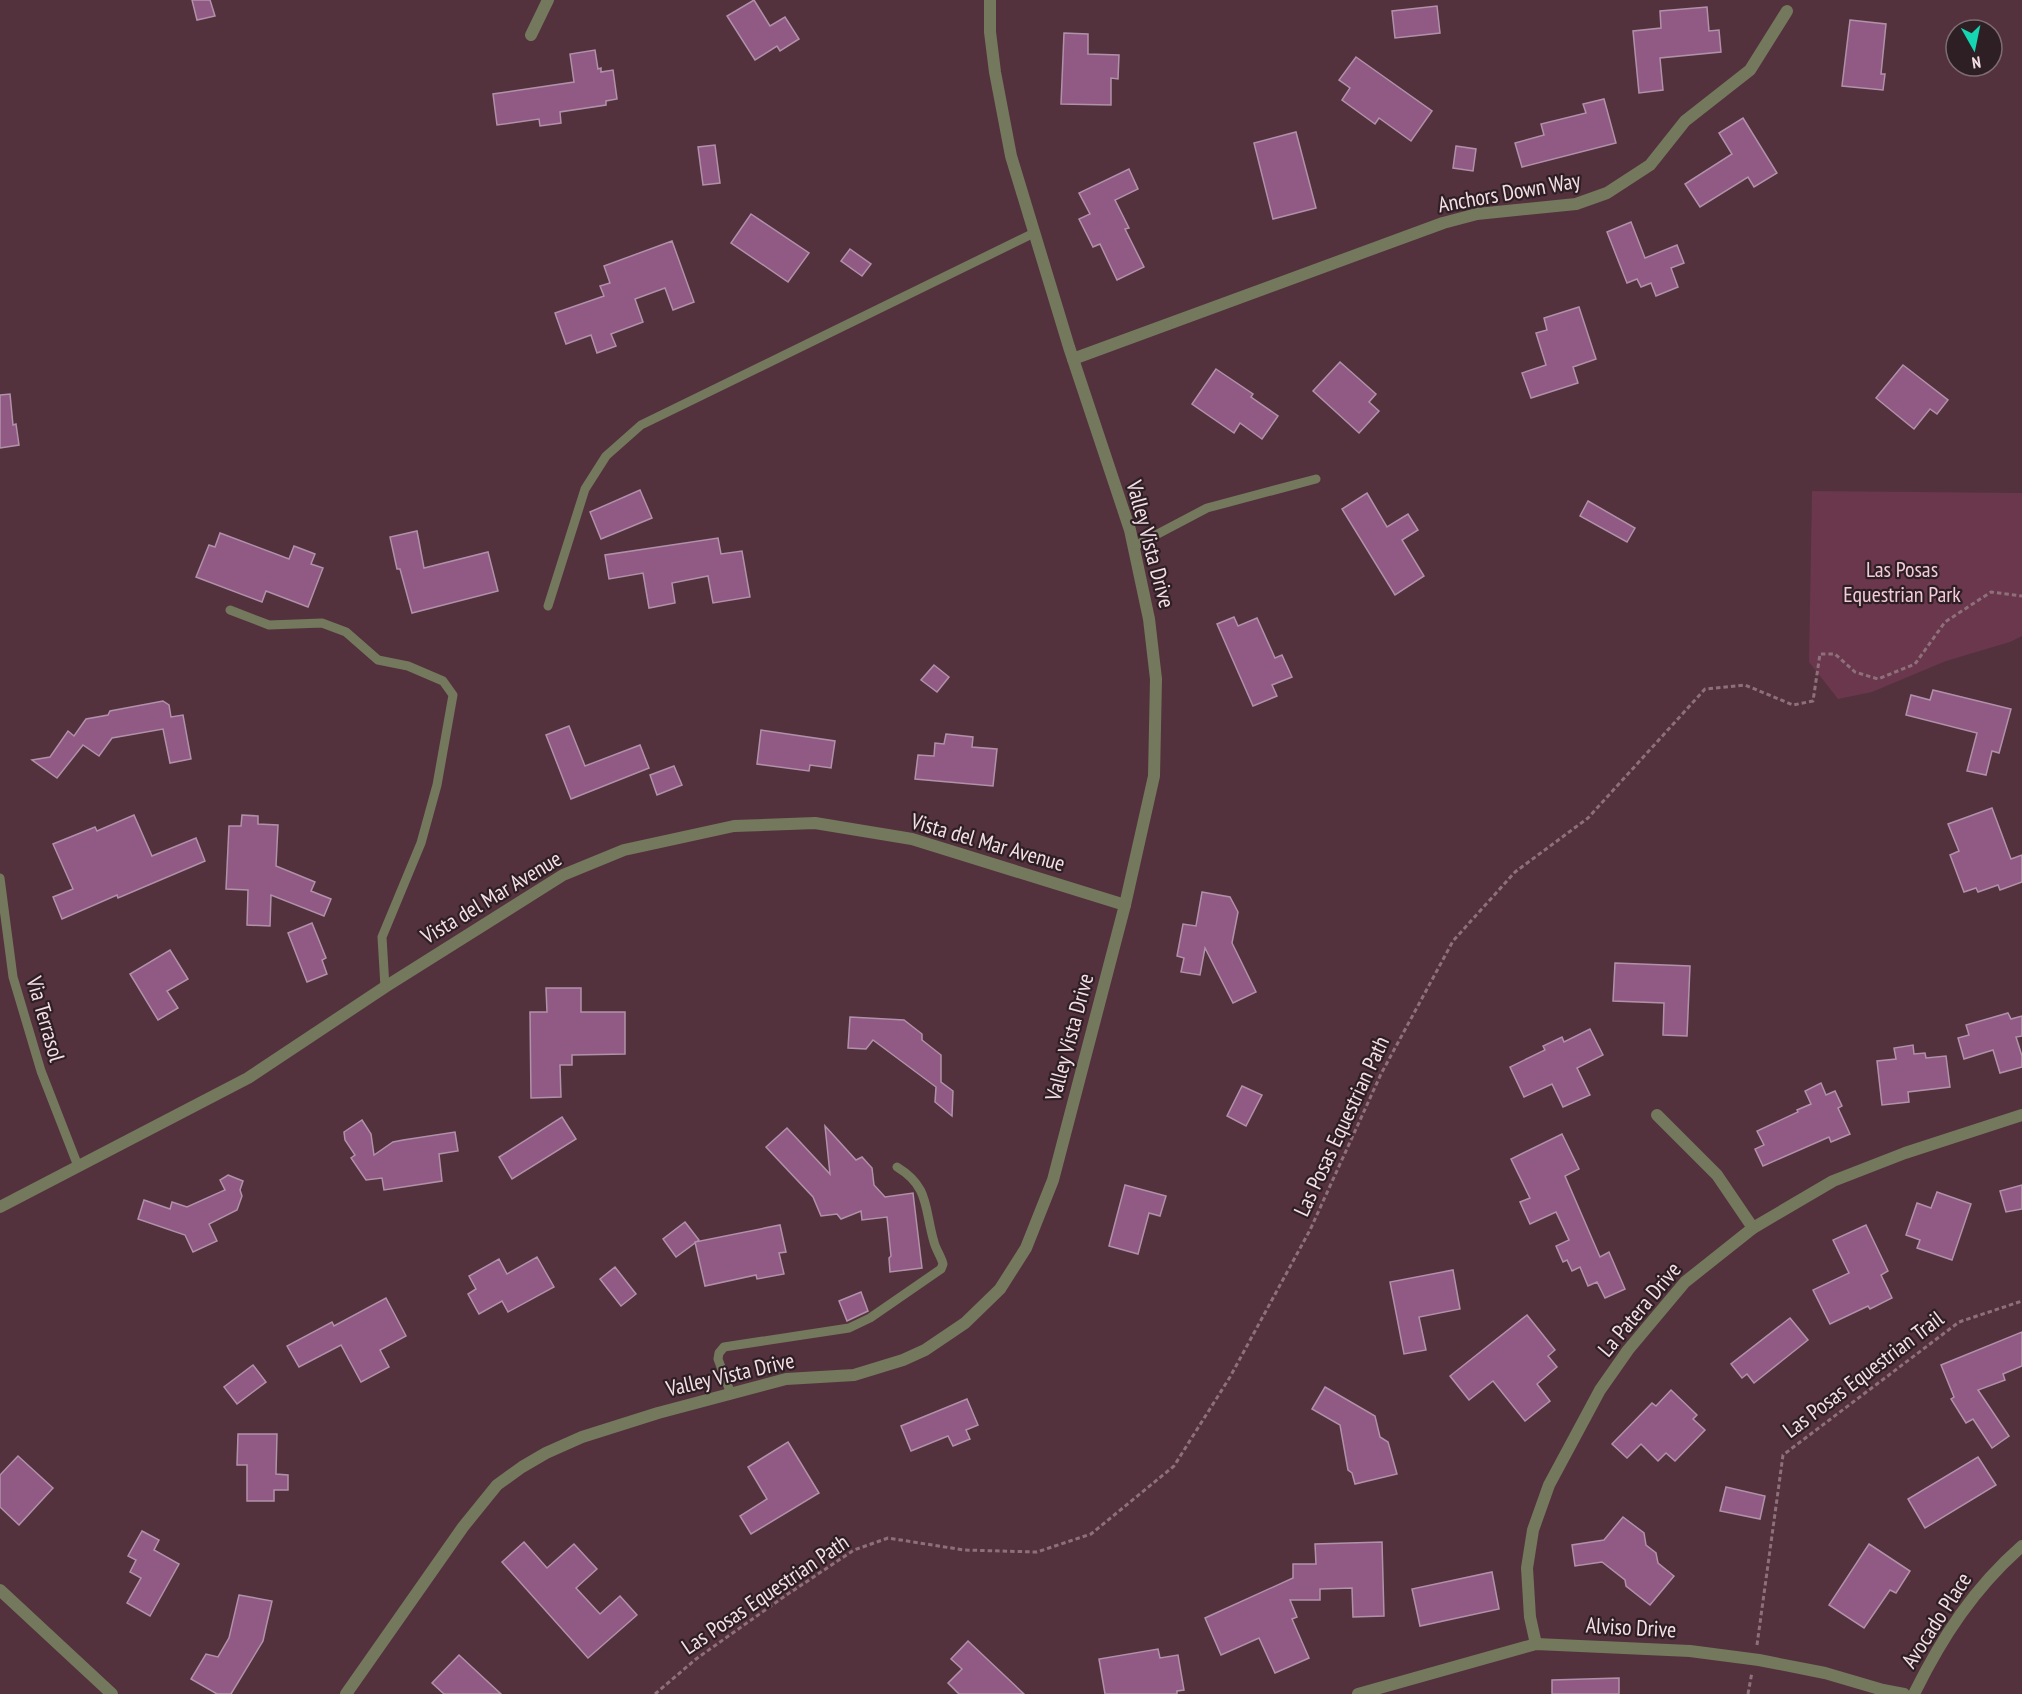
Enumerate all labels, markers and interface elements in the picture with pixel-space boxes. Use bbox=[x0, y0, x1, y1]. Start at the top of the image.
north arrow bbox=[1944, 18, 2004, 78]
text: N bbox=[1971, 52, 1982, 73]
street label: Anchors Down Way bbox=[1436, 166, 1583, 218]
street label: Valley Vista Drive bbox=[1120, 476, 1181, 611]
park label: Las Posas Equestrian Park bbox=[1843, 555, 1961, 608]
street label: Vista del Mar Avenue bbox=[907, 806, 1068, 877]
street label: Vista del Mar Avenue bbox=[415, 844, 566, 950]
street label: Valley Vista Drive bbox=[1038, 970, 1099, 1105]
street label: Via Terrasol bbox=[20, 972, 72, 1066]
street label: Las Posas Equestrian Path bbox=[1287, 1031, 1395, 1221]
street label: La Patera Drive bbox=[1591, 1256, 1687, 1362]
street label: Las Posas Equestrian Trail bbox=[1777, 1304, 1950, 1444]
street label: Valley Vista Drive bbox=[662, 1346, 797, 1403]
street label: Las Posas Equestrian Path bbox=[676, 1528, 854, 1660]
street label: Avocado Place bbox=[1895, 1567, 1977, 1673]
street label: Alviso Drive bbox=[1585, 1611, 1677, 1643]

